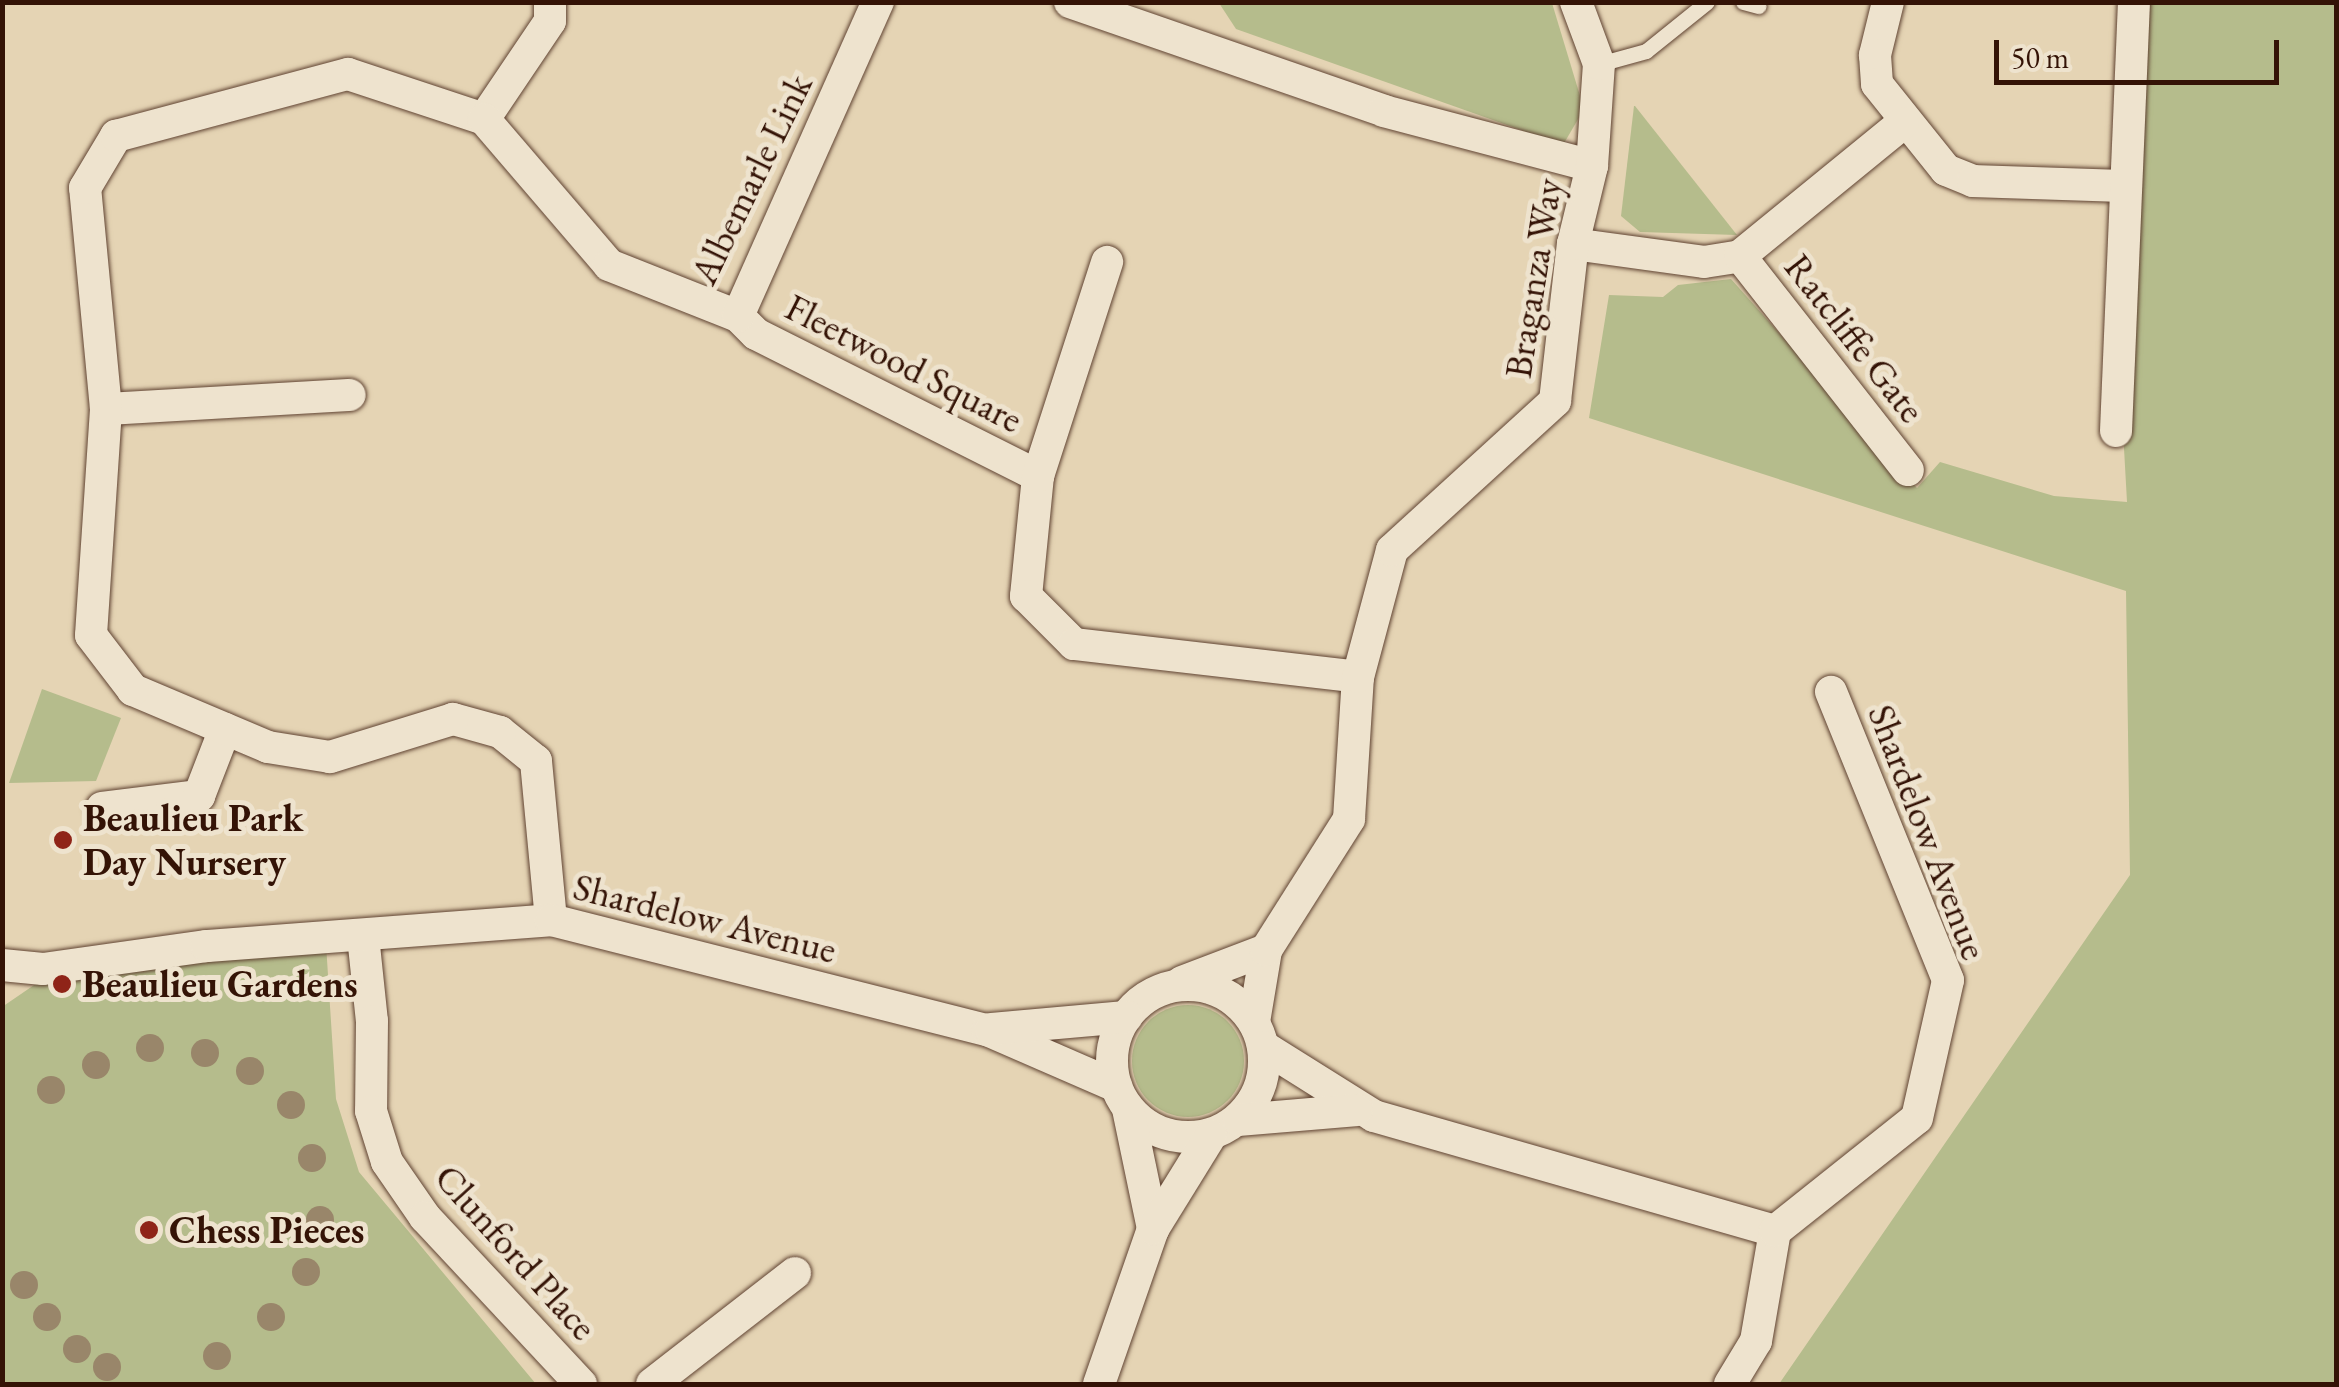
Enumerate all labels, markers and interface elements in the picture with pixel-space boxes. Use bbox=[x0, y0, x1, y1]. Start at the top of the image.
scale bar bbox=[1999, 20, 2284, 82]
text: 50 m bbox=[2011, 38, 2069, 77]
street label: Albemarle Link bbox=[680, 66, 822, 292]
street label: Braganza Way bbox=[1495, 175, 1571, 381]
street label: Ratcliffe Gate bbox=[1775, 245, 1935, 431]
street label: Fleetwood Square bbox=[778, 284, 1030, 442]
street label: Shardelow Avenue bbox=[1858, 698, 1998, 966]
place label: Beaulieu Park Day Nursery bbox=[83, 795, 303, 884]
marker: Beaulieu Park Day Nursery bbox=[52, 829, 74, 851]
street label: Shardelow Avenue bbox=[569, 863, 841, 973]
place label: Beaulieu Gardens bbox=[82, 961, 358, 1007]
marker: Beaulieu Gardens bbox=[51, 973, 73, 995]
street label: Clunford Place bbox=[425, 1155, 607, 1349]
place label: Chess Pieces bbox=[169, 1207, 364, 1253]
marker: Chess Pieces bbox=[138, 1219, 160, 1241]

